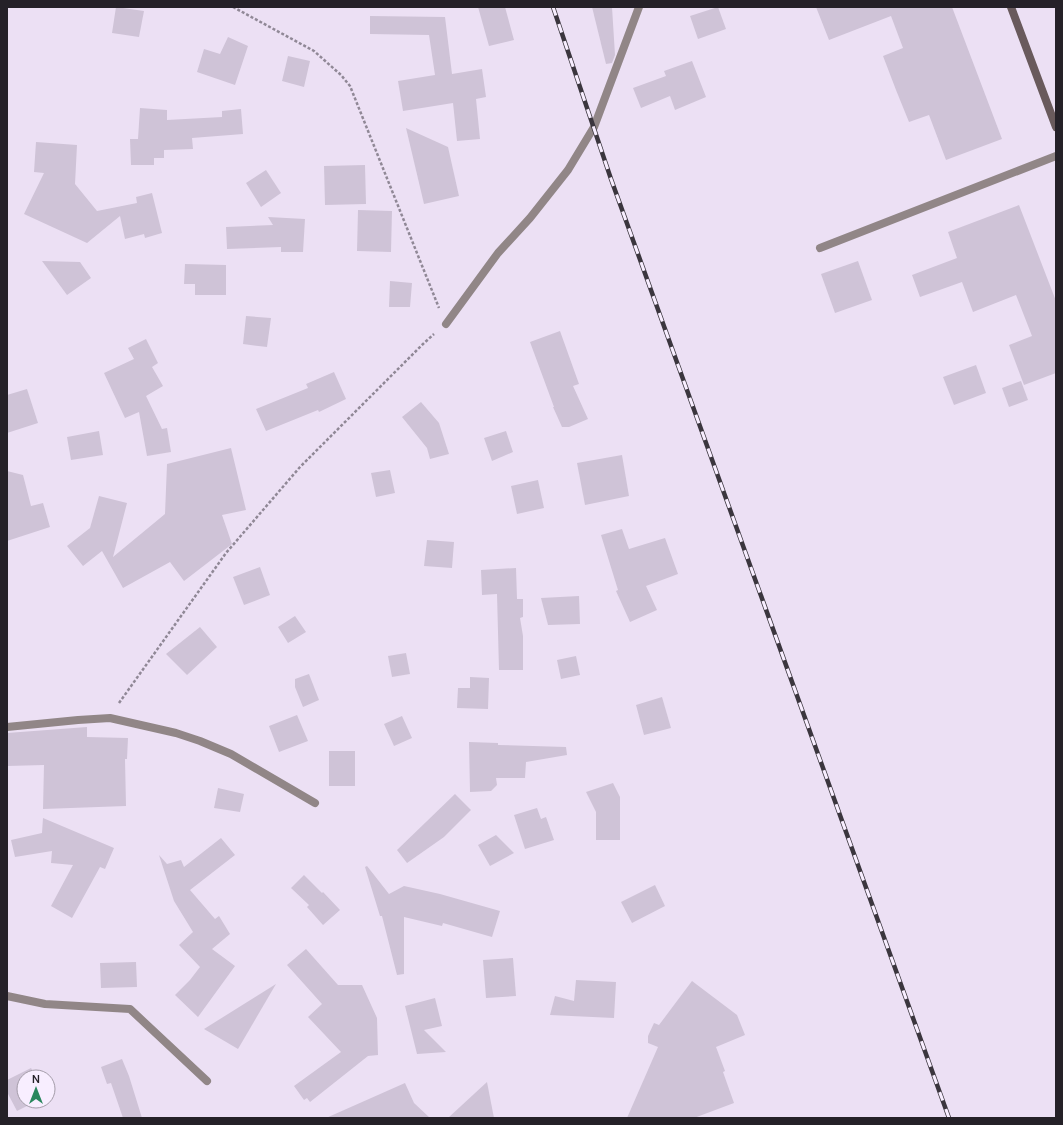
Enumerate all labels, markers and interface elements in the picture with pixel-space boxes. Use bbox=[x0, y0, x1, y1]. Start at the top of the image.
north arrow bbox=[16, 1069, 56, 1109]
text: N bbox=[32, 1071, 40, 1086]

